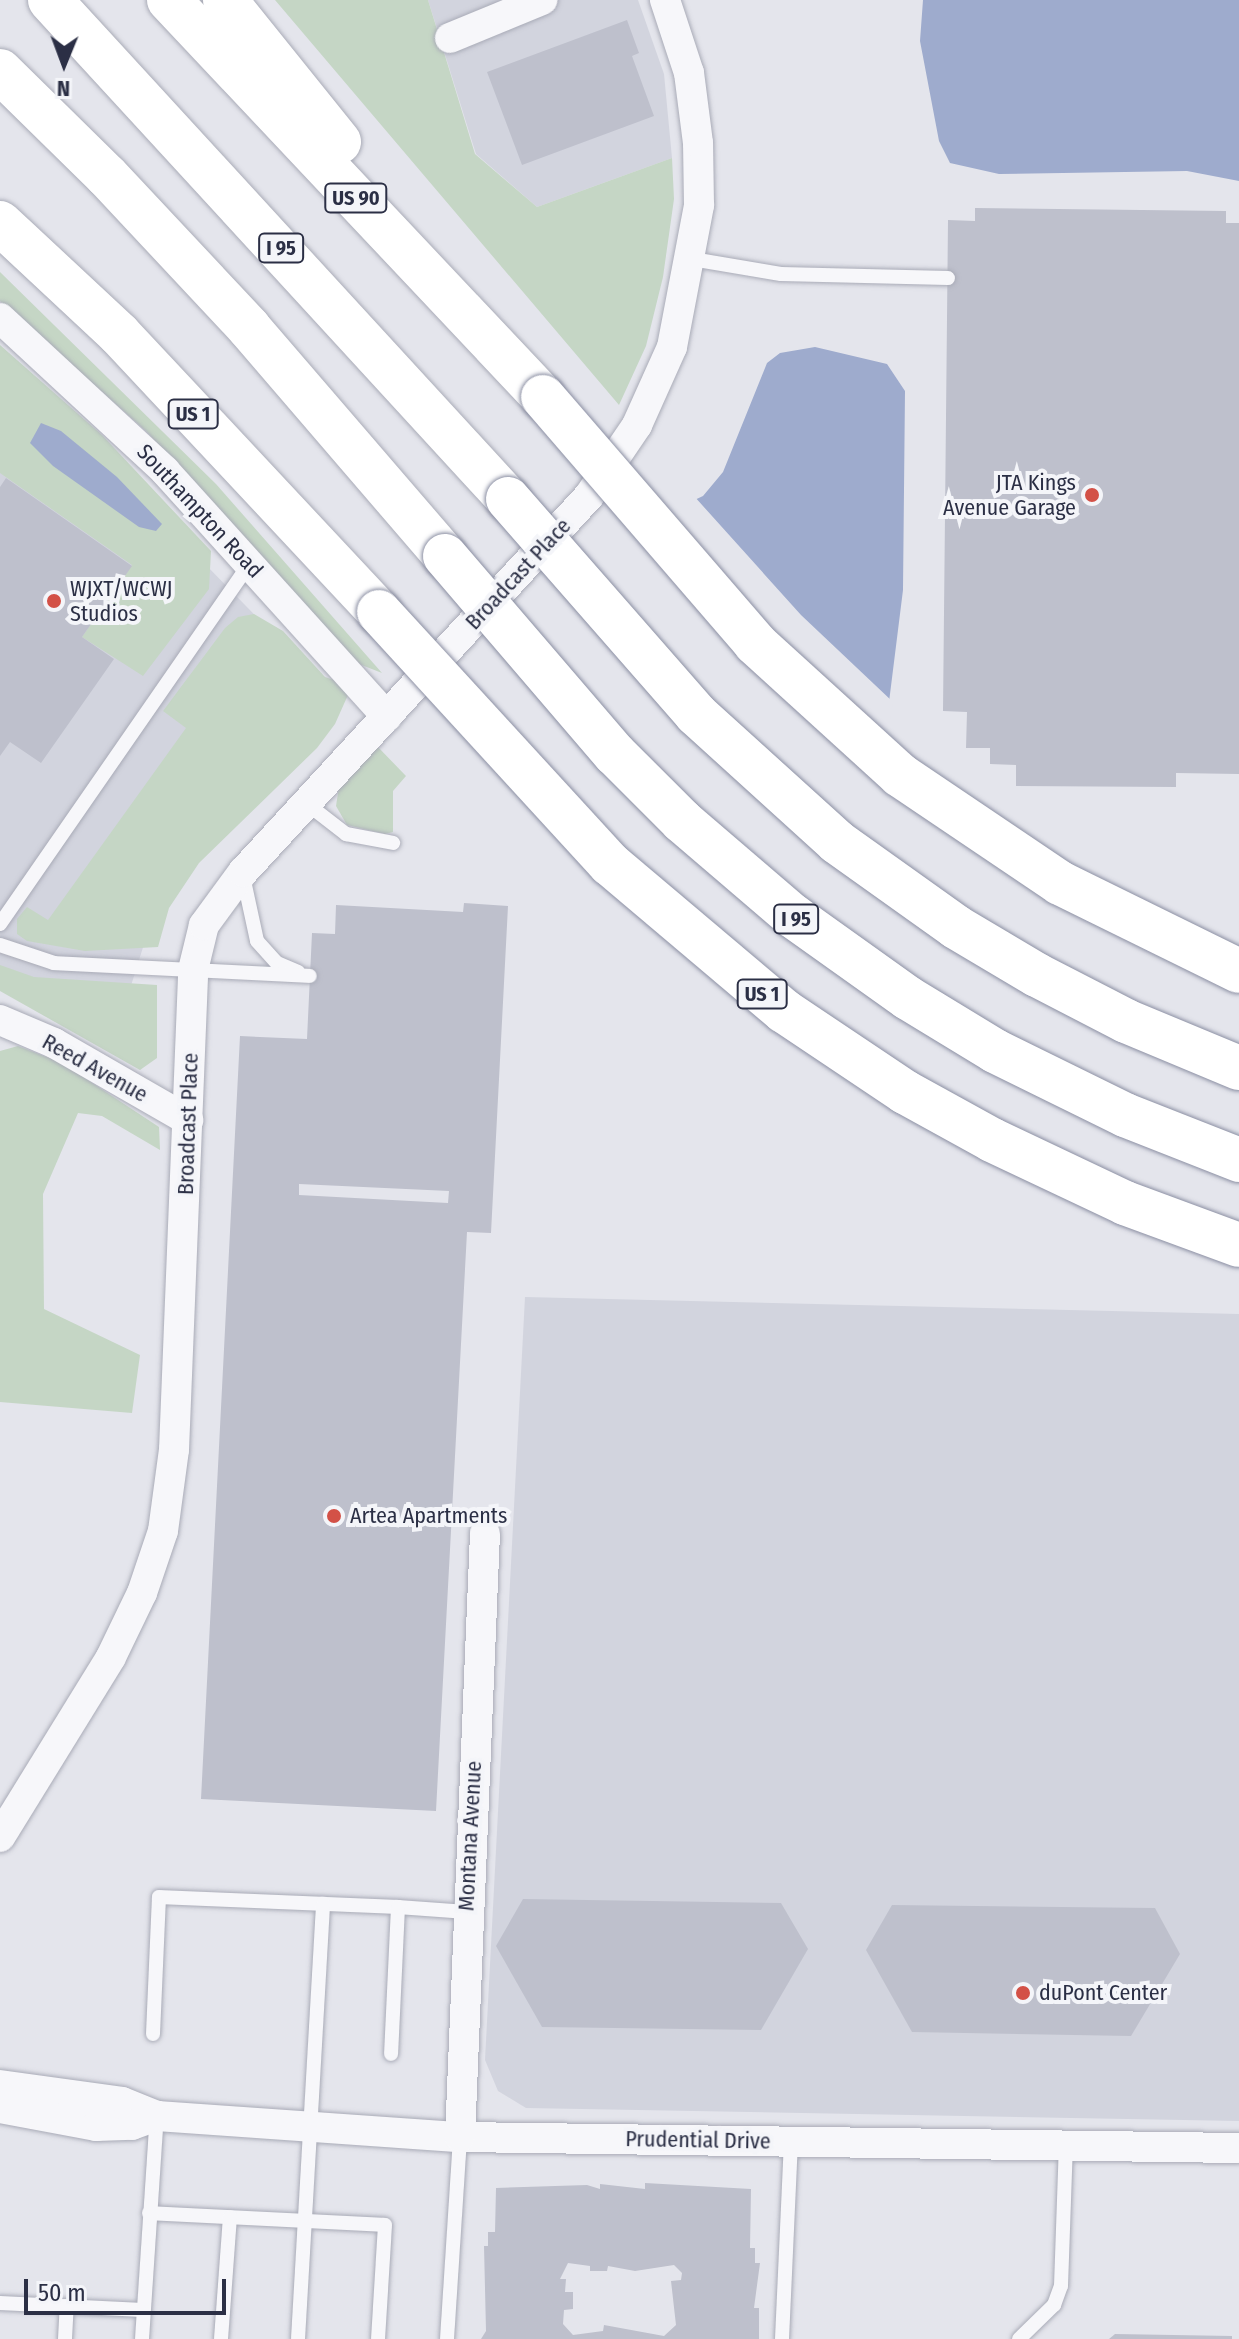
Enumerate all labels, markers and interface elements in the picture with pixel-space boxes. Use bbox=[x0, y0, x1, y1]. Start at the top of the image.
north arrow bbox=[24, 24, 104, 104]
text: N bbox=[57, 75, 70, 102]
road number: US 90 bbox=[324, 182, 388, 214]
road number: I 95 bbox=[257, 232, 305, 264]
road number: US 1 bbox=[167, 398, 219, 430]
street label: Southampton Road bbox=[131, 439, 269, 583]
place label: JTA Kings Avenue Garage bbox=[943, 469, 1076, 520]
marker: JTA Kings Avenue Garage bbox=[1083, 486, 1101, 504]
street label: Broadcast Place bbox=[460, 513, 576, 635]
place label: WJXT/WCWJ Studios bbox=[70, 575, 173, 626]
marker: WJXT/WCWJ Studios bbox=[45, 592, 63, 610]
road number: I 95 bbox=[772, 903, 820, 935]
road number: US 1 bbox=[736, 978, 788, 1010]
street label: Reed Avenue bbox=[38, 1028, 152, 1108]
street label: Broadcast Place bbox=[172, 1052, 204, 1196]
place label: Artea Apartments bbox=[350, 1503, 507, 1529]
marker: Artea Apartments bbox=[325, 1507, 343, 1525]
street label: Montana Avenue bbox=[453, 1760, 487, 1912]
place label: duPont Center bbox=[1039, 1980, 1167, 2006]
marker: duPont Center bbox=[1014, 1984, 1032, 2002]
street label: Prudential Drive bbox=[625, 2126, 771, 2154]
scale bar bbox=[28, 2263, 230, 2313]
text: 50 m bbox=[38, 2279, 86, 2307]

